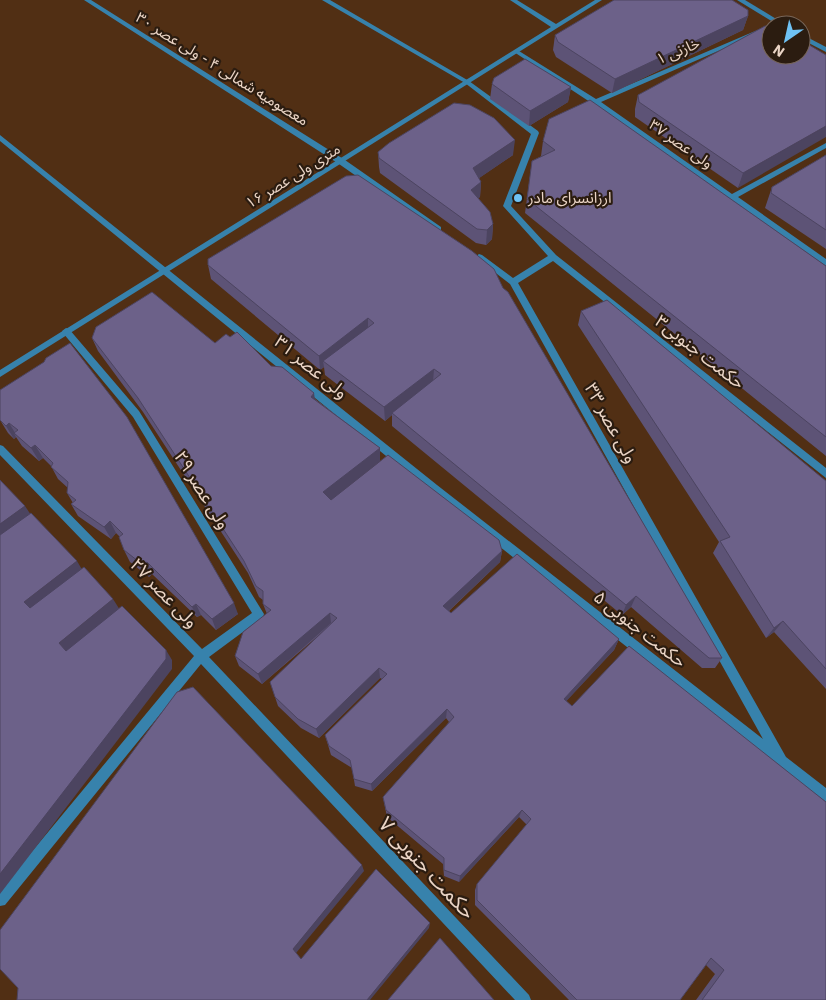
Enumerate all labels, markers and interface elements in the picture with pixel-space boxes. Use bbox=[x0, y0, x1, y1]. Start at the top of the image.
street label: معصومیه شمالی ۴ - ولی عصر ۳۰ bbox=[132, 8, 312, 130]
north arrow bbox=[761, 15, 811, 65]
street label: خازنی ۱ bbox=[653, 33, 703, 68]
text: N bbox=[769, 40, 788, 61]
street label: ولی عصر ۳۷ bbox=[646, 115, 717, 172]
street label: ۱۶ متری ولی عصر bbox=[242, 139, 344, 212]
place label: ارزانسرای مادر bbox=[527, 188, 612, 207]
marker: ارزانسرای مادر bbox=[512, 192, 524, 204]
street label: حکمت جنوبی۳ bbox=[651, 309, 750, 394]
street label: ولی عصر ۳۱ bbox=[270, 330, 353, 403]
street label: ولی عصر ۳۳ bbox=[580, 379, 643, 467]
street label: ولی عصر ۲۹ bbox=[169, 446, 236, 533]
street label: ولی عصر ۲۷ bbox=[125, 553, 203, 632]
street label: حکمت جنوبی ۵ bbox=[589, 585, 692, 672]
street label: حکمت جنوبی ۷ bbox=[373, 810, 483, 925]

